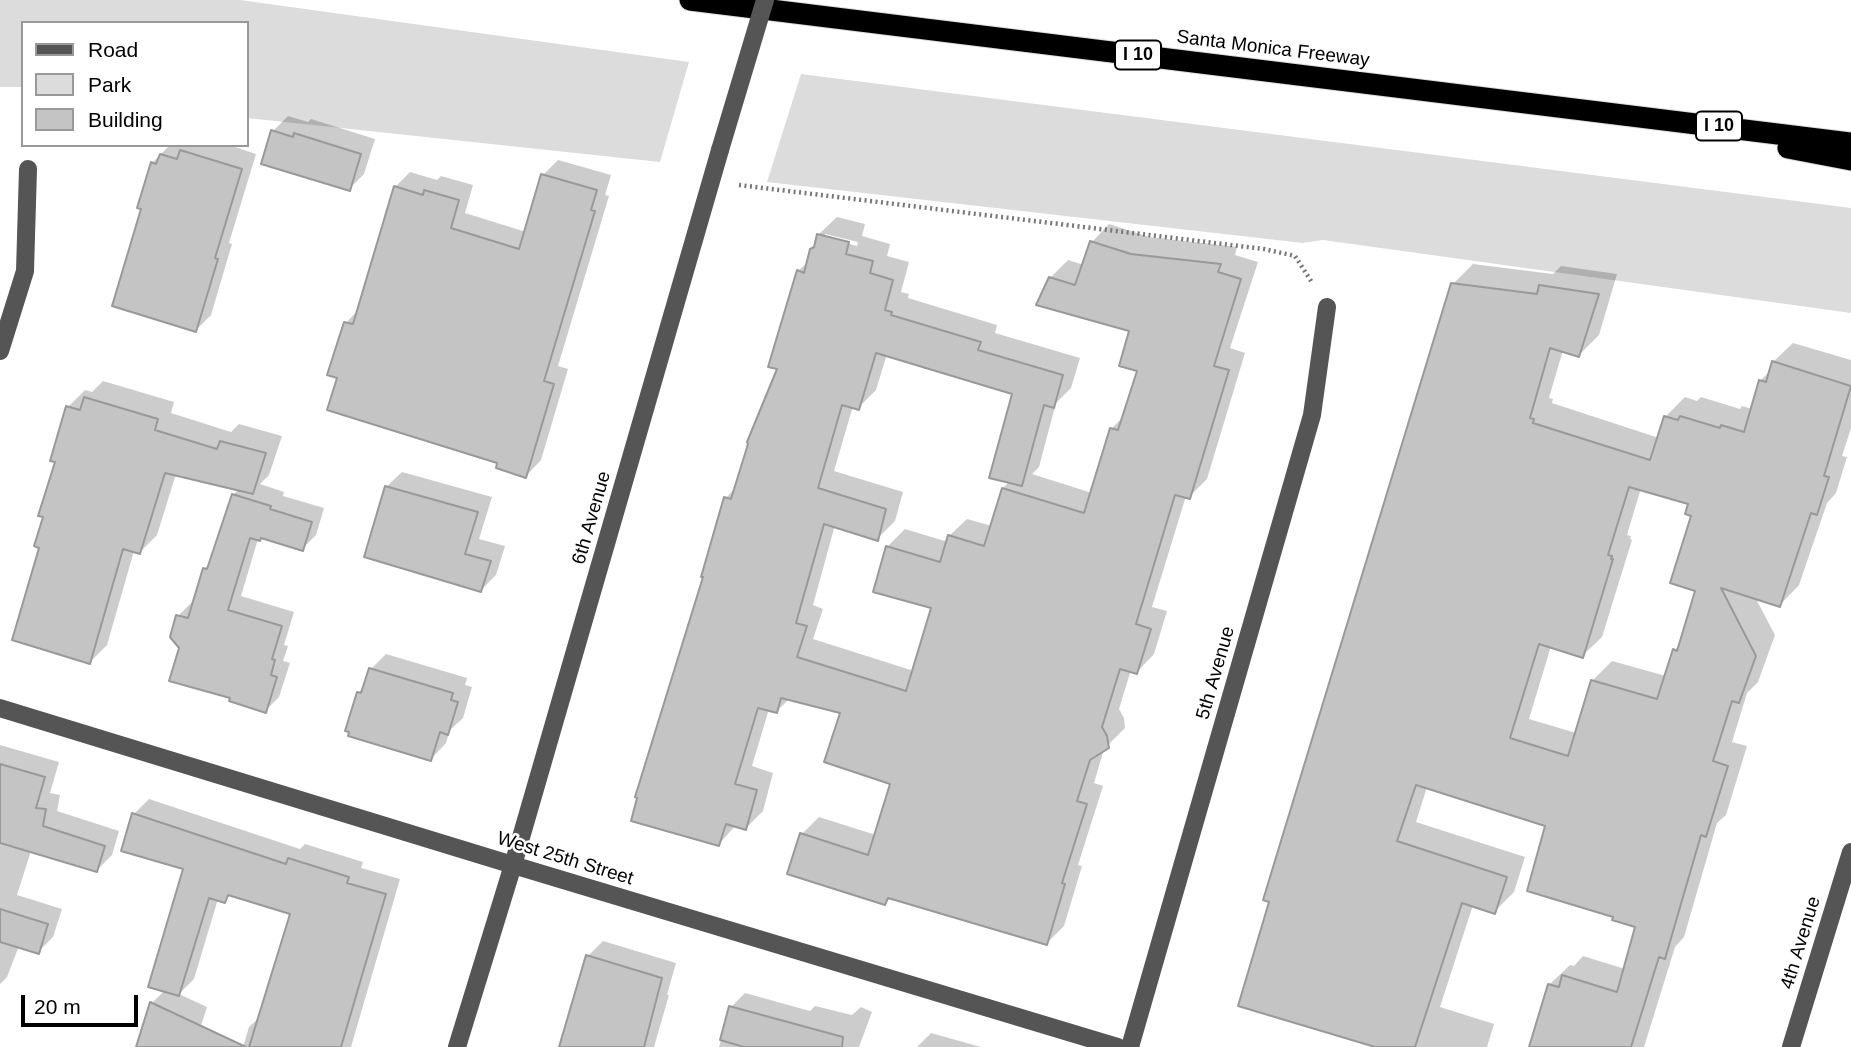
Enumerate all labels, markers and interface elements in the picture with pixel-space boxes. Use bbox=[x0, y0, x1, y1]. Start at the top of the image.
legend bbox=[21, 21, 248, 147]
street label: Santa Monica Freeway bbox=[1175, 26, 1371, 72]
text: Road bbox=[88, 38, 138, 61]
road number: I 10 bbox=[1115, 40, 1161, 70]
text: Park bbox=[88, 73, 131, 96]
text: Building bbox=[88, 108, 163, 131]
road number: I 10 bbox=[1696, 112, 1742, 140]
street label: 6th Avenue bbox=[568, 469, 616, 567]
street label: 5th Avenue bbox=[1192, 624, 1240, 722]
street label: West 25th Street bbox=[494, 827, 636, 891]
street label: 4th Avenue bbox=[1776, 894, 1826, 992]
scale bar bbox=[24, 981, 142, 1025]
text: 20 m bbox=[34, 995, 81, 1018]

